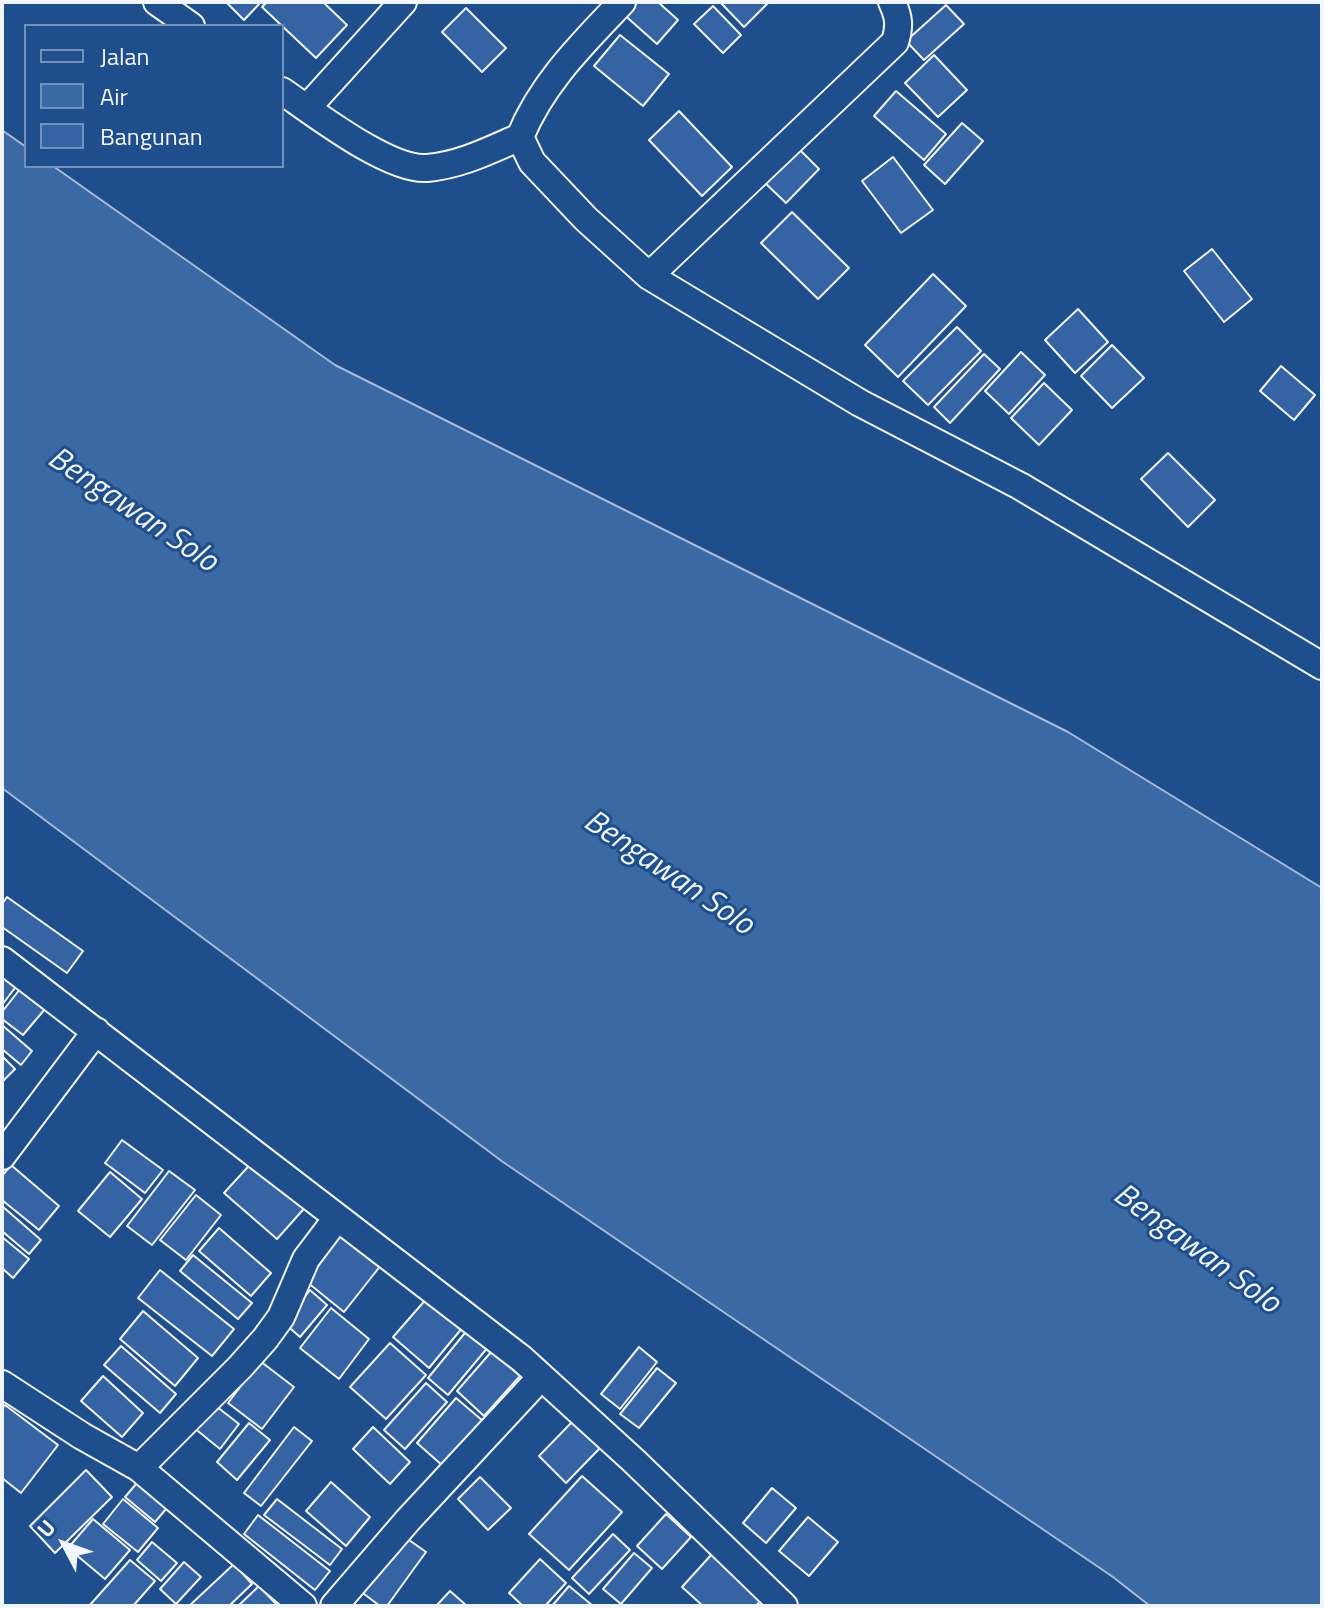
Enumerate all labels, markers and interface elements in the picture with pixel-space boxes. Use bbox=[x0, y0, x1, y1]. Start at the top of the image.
legend bbox=[24, 24, 284, 168]
text: Jalan bbox=[100, 38, 149, 74]
text: Air bbox=[100, 78, 128, 114]
text: Bangunan bbox=[100, 118, 203, 154]
water label: Bengawan Solo bbox=[40, 440, 224, 582]
water label: Bengawan Solo bbox=[576, 803, 760, 945]
water label: Bengawan Solo bbox=[1105, 1177, 1287, 1323]
north arrow bbox=[24, 1504, 104, 1584]
text: U bbox=[28, 1512, 63, 1545]

